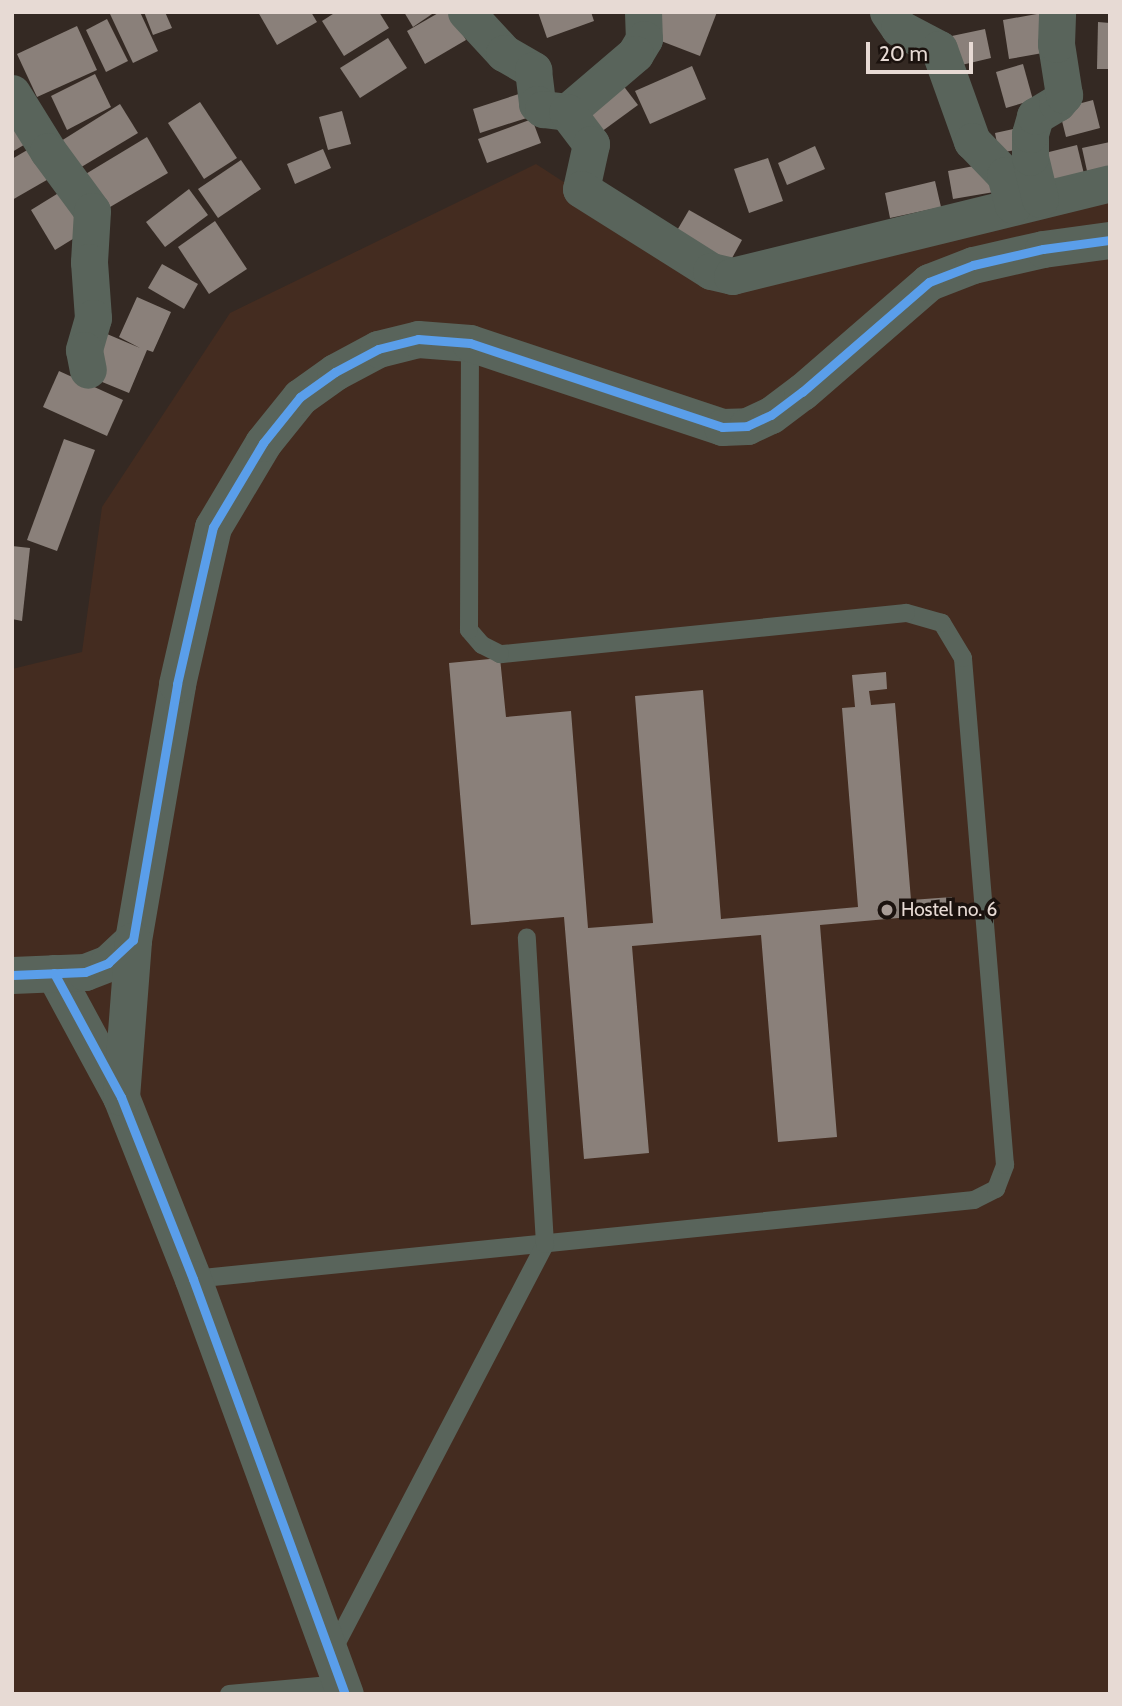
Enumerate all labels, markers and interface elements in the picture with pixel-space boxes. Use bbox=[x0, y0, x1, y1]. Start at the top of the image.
scale bar bbox=[870, 28, 977, 72]
text: 20 m bbox=[879, 41, 928, 66]
place label: Hostel no. 6 bbox=[901, 899, 997, 921]
marker: Hostel no. 6 bbox=[879, 902, 895, 918]

